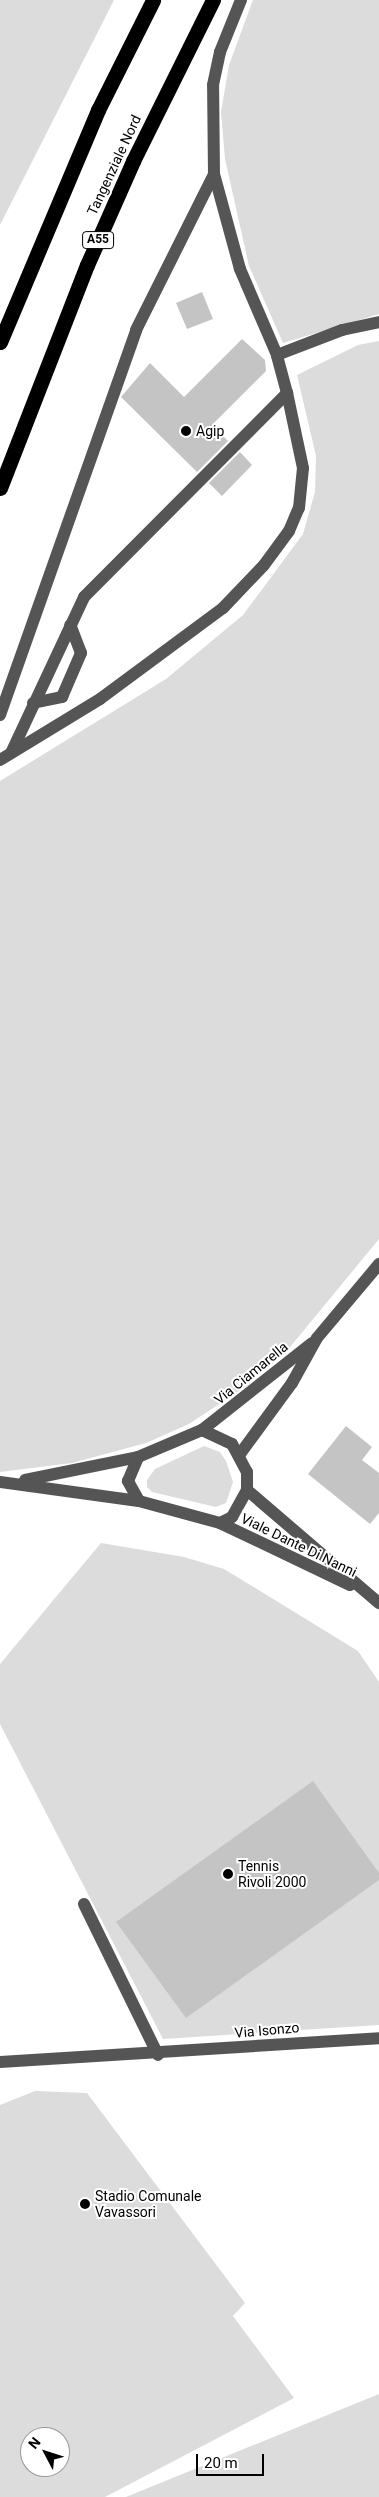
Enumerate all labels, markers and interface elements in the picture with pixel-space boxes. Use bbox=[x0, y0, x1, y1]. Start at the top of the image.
street label: Tangenziale Nord bbox=[83, 112, 145, 218]
road number: A55 bbox=[82, 230, 114, 250]
place label: Agip bbox=[196, 423, 224, 439]
marker: Agip bbox=[180, 425, 192, 437]
street label: Via Ciamarella bbox=[211, 1338, 291, 1408]
street label: Viale Dante Di Nanni bbox=[238, 1510, 360, 1580]
place label: Tennis Rivoli 2000 bbox=[238, 1858, 306, 1890]
marker: Tennis Rivoli 2000 bbox=[222, 1868, 234, 1880]
street label: Via Isonzo bbox=[234, 2019, 300, 2041]
place label: Stadio Comunale Vavassori bbox=[95, 2188, 202, 2220]
marker: Stadio Comunale Vavassori bbox=[79, 2198, 91, 2210]
north arrow bbox=[20, 2427, 70, 2477]
text: N bbox=[25, 2434, 44, 2452]
scale bar bbox=[199, 2444, 266, 2476]
text: 20 m bbox=[204, 2454, 238, 2472]

